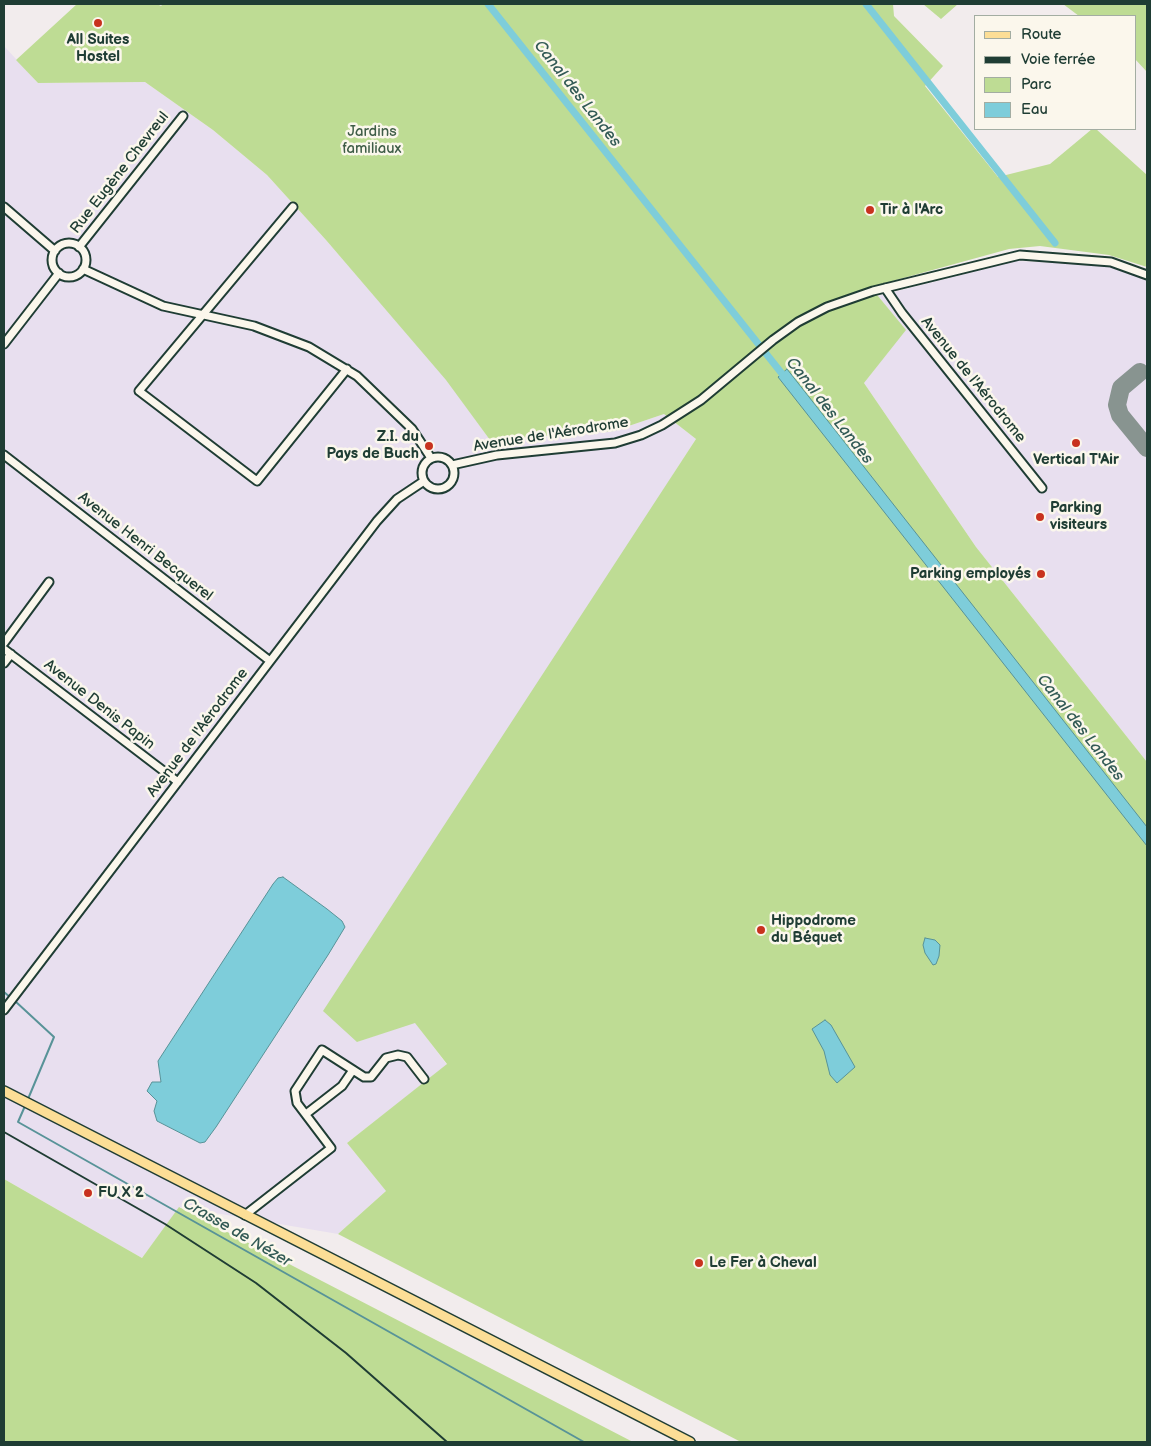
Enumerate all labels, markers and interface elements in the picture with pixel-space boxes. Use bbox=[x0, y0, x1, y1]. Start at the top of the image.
legend bbox=[974, 15, 1136, 130]
marker: All Suites Hostel bbox=[92, 17, 104, 29]
text: Route bbox=[1021, 25, 1061, 44]
place label: All Suites Hostel bbox=[67, 31, 129, 66]
water label: Canal des Landes bbox=[529, 37, 625, 151]
text: Voie ferrée bbox=[1021, 50, 1096, 69]
text: Parc bbox=[1021, 75, 1051, 94]
text: Eau bbox=[1021, 100, 1048, 119]
street label: Rue Eugène Chevreul bbox=[67, 109, 173, 237]
park label: Jardins familiaux bbox=[342, 123, 402, 158]
place label: Tir à l'Arc bbox=[880, 201, 943, 219]
marker: Tir à l'Arc bbox=[864, 204, 876, 216]
street label: Avenue de l'Aérodrome bbox=[917, 313, 1029, 447]
water label: Canal des Landes bbox=[781, 354, 877, 468]
street label: Avenue de l'Aérodrome bbox=[472, 414, 630, 456]
place label: Z.I. du Pays de Buch bbox=[327, 428, 419, 463]
marker: Vertical T'Air bbox=[1070, 437, 1082, 449]
marker: Z.I. du Pays de Buch bbox=[423, 440, 435, 452]
place label: Vertical T'Air bbox=[1033, 451, 1119, 469]
street label: Avenue Henri Becquerel bbox=[74, 489, 216, 605]
place label: Parking visiteurs bbox=[1050, 499, 1107, 534]
marker: Parking visiteurs bbox=[1034, 511, 1046, 523]
place label: Parking employés bbox=[910, 565, 1031, 583]
marker: Parking employés bbox=[1035, 568, 1047, 580]
street label: Avenue Denis Papin bbox=[40, 656, 158, 754]
street label: Avenue de l'Aérodrome bbox=[144, 665, 252, 801]
water label: Canal des Landes bbox=[1032, 671, 1128, 785]
place label: Hippodrome du Béquet bbox=[771, 912, 856, 947]
marker: Hippodrome du Béquet bbox=[755, 924, 767, 936]
place label: FU X 2 bbox=[98, 1184, 144, 1202]
marker: FU X 2 bbox=[82, 1187, 94, 1199]
water label: Crasse de Nézer bbox=[179, 1194, 295, 1272]
place label: Le Fer à Cheval bbox=[709, 1254, 817, 1272]
marker: Le Fer à Cheval bbox=[693, 1257, 705, 1269]

